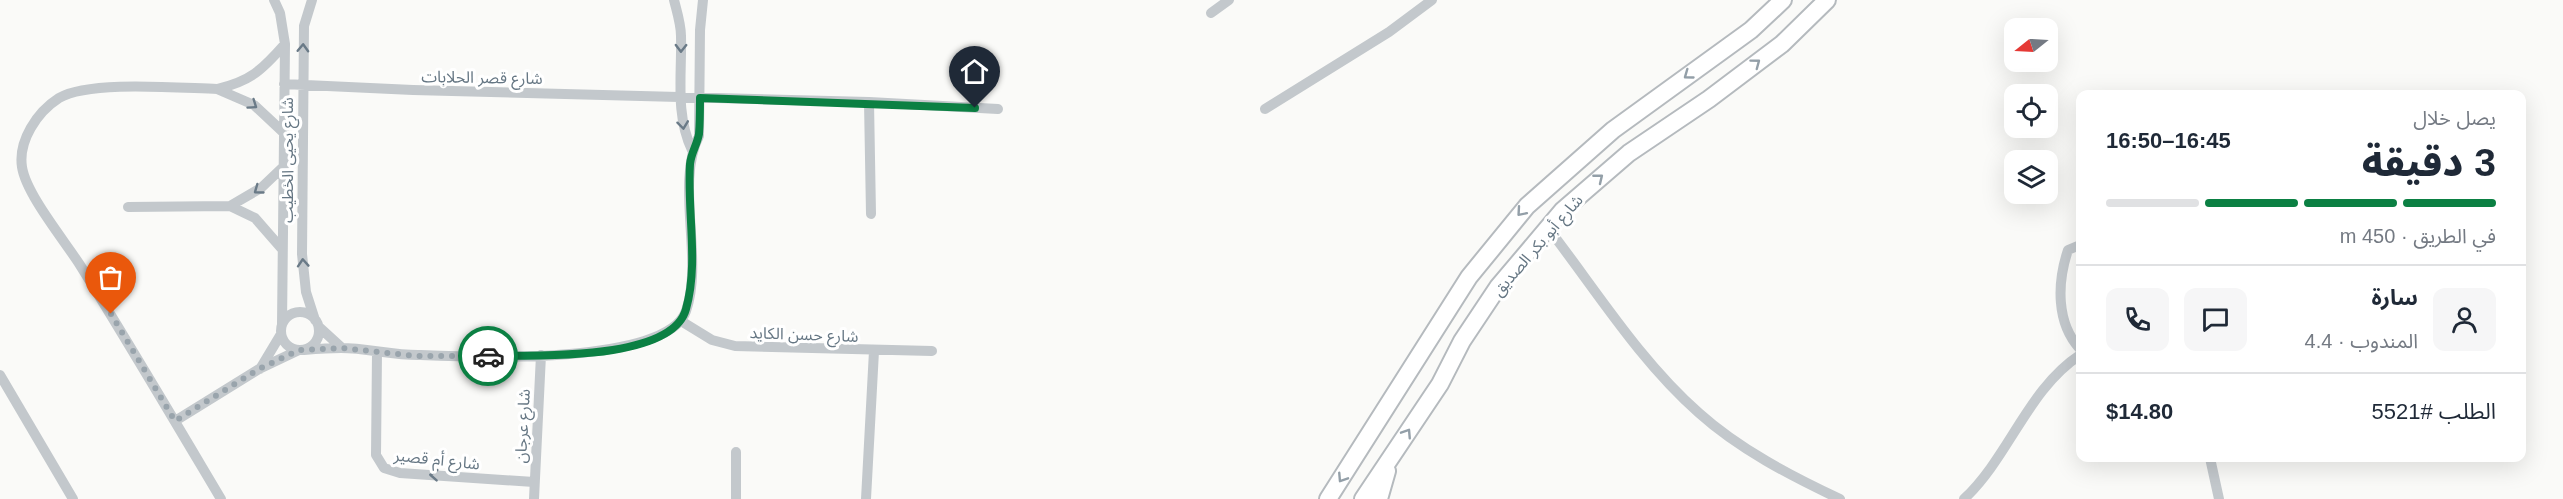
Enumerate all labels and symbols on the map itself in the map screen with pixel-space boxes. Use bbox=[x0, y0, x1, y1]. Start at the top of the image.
north arrow bbox=[2004, 18, 2058, 72]
one-way arrow bbox=[297, 43, 310, 52]
one-way arrow bbox=[675, 44, 687, 53]
pin bbox=[949, 46, 1000, 108]
one-way arrow bbox=[1750, 60, 1761, 71]
street label: شارع قصر الحلابات bbox=[421, 68, 543, 91]
one-way arrow bbox=[1683, 68, 1694, 79]
street label: شارع يحيى الخطيب bbox=[279, 97, 300, 223]
one-way arrow bbox=[246, 98, 257, 109]
one-way arrow bbox=[677, 120, 689, 129]
one-way arrow bbox=[1592, 174, 1603, 185]
one-way arrow bbox=[254, 182, 265, 193]
street label: شارع أبو بكر الصديق bbox=[1488, 191, 1589, 302]
one-way arrow bbox=[1517, 205, 1528, 216]
pin bbox=[85, 252, 136, 314]
one-way arrow bbox=[297, 259, 310, 268]
street label: شارع حسن الكايد bbox=[749, 324, 859, 349]
courier bbox=[458, 326, 518, 386]
street label: شارع عرجان bbox=[512, 388, 537, 464]
one-way arrow bbox=[1400, 429, 1411, 440]
street label: شارع أم قصير bbox=[392, 445, 481, 476]
one-way arrow bbox=[429, 469, 438, 482]
one-way arrow bbox=[1338, 471, 1349, 482]

